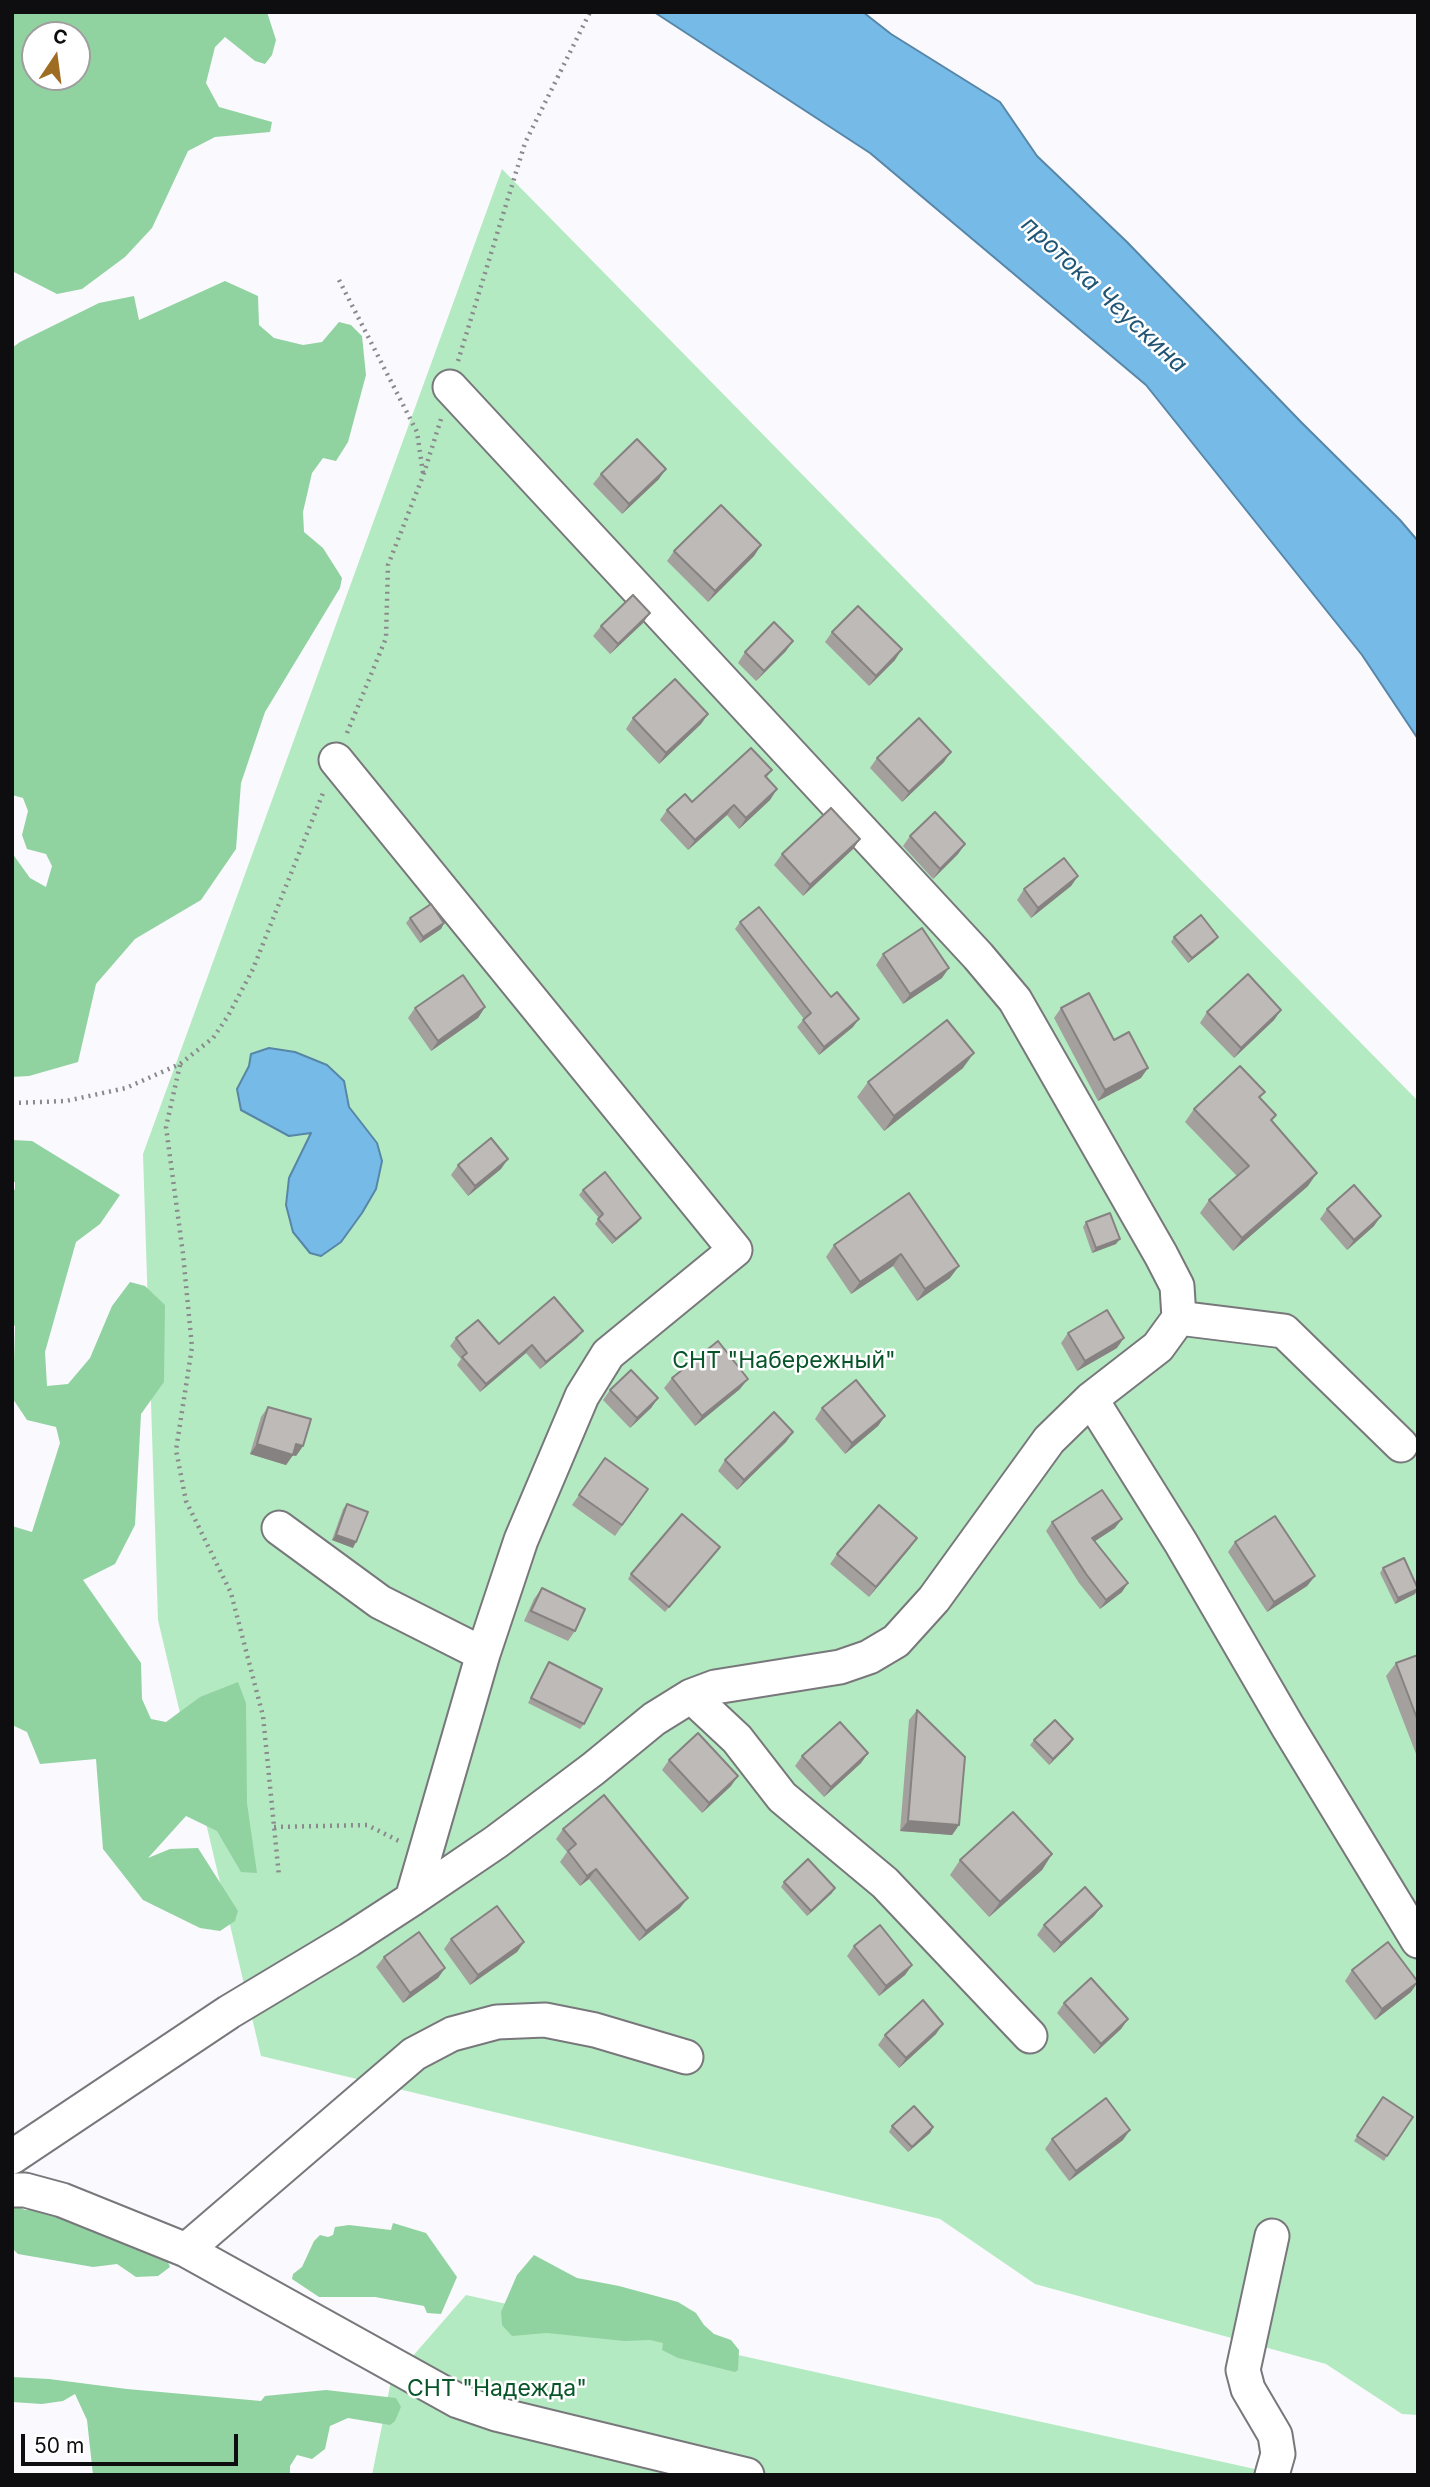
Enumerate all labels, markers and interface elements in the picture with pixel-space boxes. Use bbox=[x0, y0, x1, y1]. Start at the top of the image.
north arrow bbox=[21, 21, 91, 91]
text: С bbox=[51, 24, 70, 50]
water label: протока Чеускина bbox=[1015, 211, 1193, 379]
park label: СНТ "Набережный" bbox=[672, 1347, 896, 1375]
park label: СНТ "Надежда" bbox=[407, 2375, 587, 2403]
scale bar bbox=[24, 2420, 242, 2464]
text: 50 m bbox=[34, 2433, 84, 2458]

